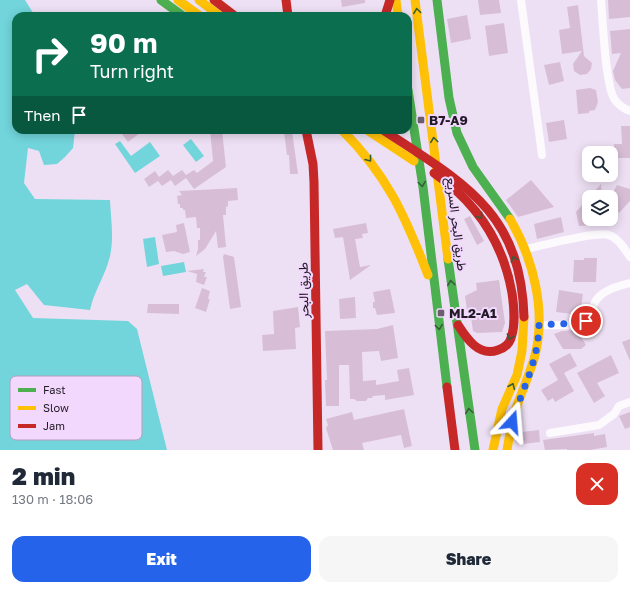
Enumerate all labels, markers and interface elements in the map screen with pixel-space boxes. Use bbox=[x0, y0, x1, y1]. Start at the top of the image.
one-way arrow bbox=[413, 8, 422, 14]
text: 90 m bbox=[90, 26, 157, 59]
icon: right bbox=[24, 28, 76, 80]
text: Turn right bbox=[90, 60, 174, 82]
icon: arrive bbox=[68, 104, 90, 126]
text: Then bbox=[24, 106, 60, 124]
place label: B7-A9 bbox=[429, 112, 468, 128]
marker: B7-A9 bbox=[416, 115, 426, 125]
one-way arrow bbox=[430, 137, 439, 143]
map controls bbox=[582, 146, 618, 226]
button: search bbox=[582, 146, 618, 182]
one-way arrow bbox=[364, 154, 371, 161]
street label: طريق البحر السريع bbox=[441, 176, 471, 272]
one-way arrow bbox=[417, 181, 426, 187]
button: layers bbox=[582, 190, 618, 226]
one-way arrow bbox=[475, 211, 482, 218]
one-way arrow bbox=[511, 256, 519, 263]
street label: طريق البحر bbox=[295, 262, 313, 319]
one-way arrow bbox=[447, 280, 456, 286]
pin bbox=[569, 304, 603, 338]
place label: ML2-A1 bbox=[449, 305, 497, 321]
marker: ML2-A1 bbox=[436, 308, 446, 318]
icon: arrive bbox=[575, 310, 597, 332]
one-way arrow bbox=[434, 324, 443, 330]
one-way arrow bbox=[507, 334, 515, 341]
legend bbox=[10, 376, 142, 440]
text: Fast bbox=[43, 383, 66, 396]
one-way arrow bbox=[507, 383, 515, 391]
text: Slow bbox=[43, 401, 69, 414]
position arrow bbox=[491, 401, 533, 443]
one-way arrow bbox=[465, 408, 474, 414]
text: Jam bbox=[43, 419, 65, 432]
text: 2 min bbox=[12, 461, 75, 490]
button: close bbox=[576, 463, 618, 505]
text: 130 m · 18:06 bbox=[12, 491, 93, 507]
button: Exit bbox=[12, 536, 311, 582]
button: Share bbox=[319, 536, 618, 582]

